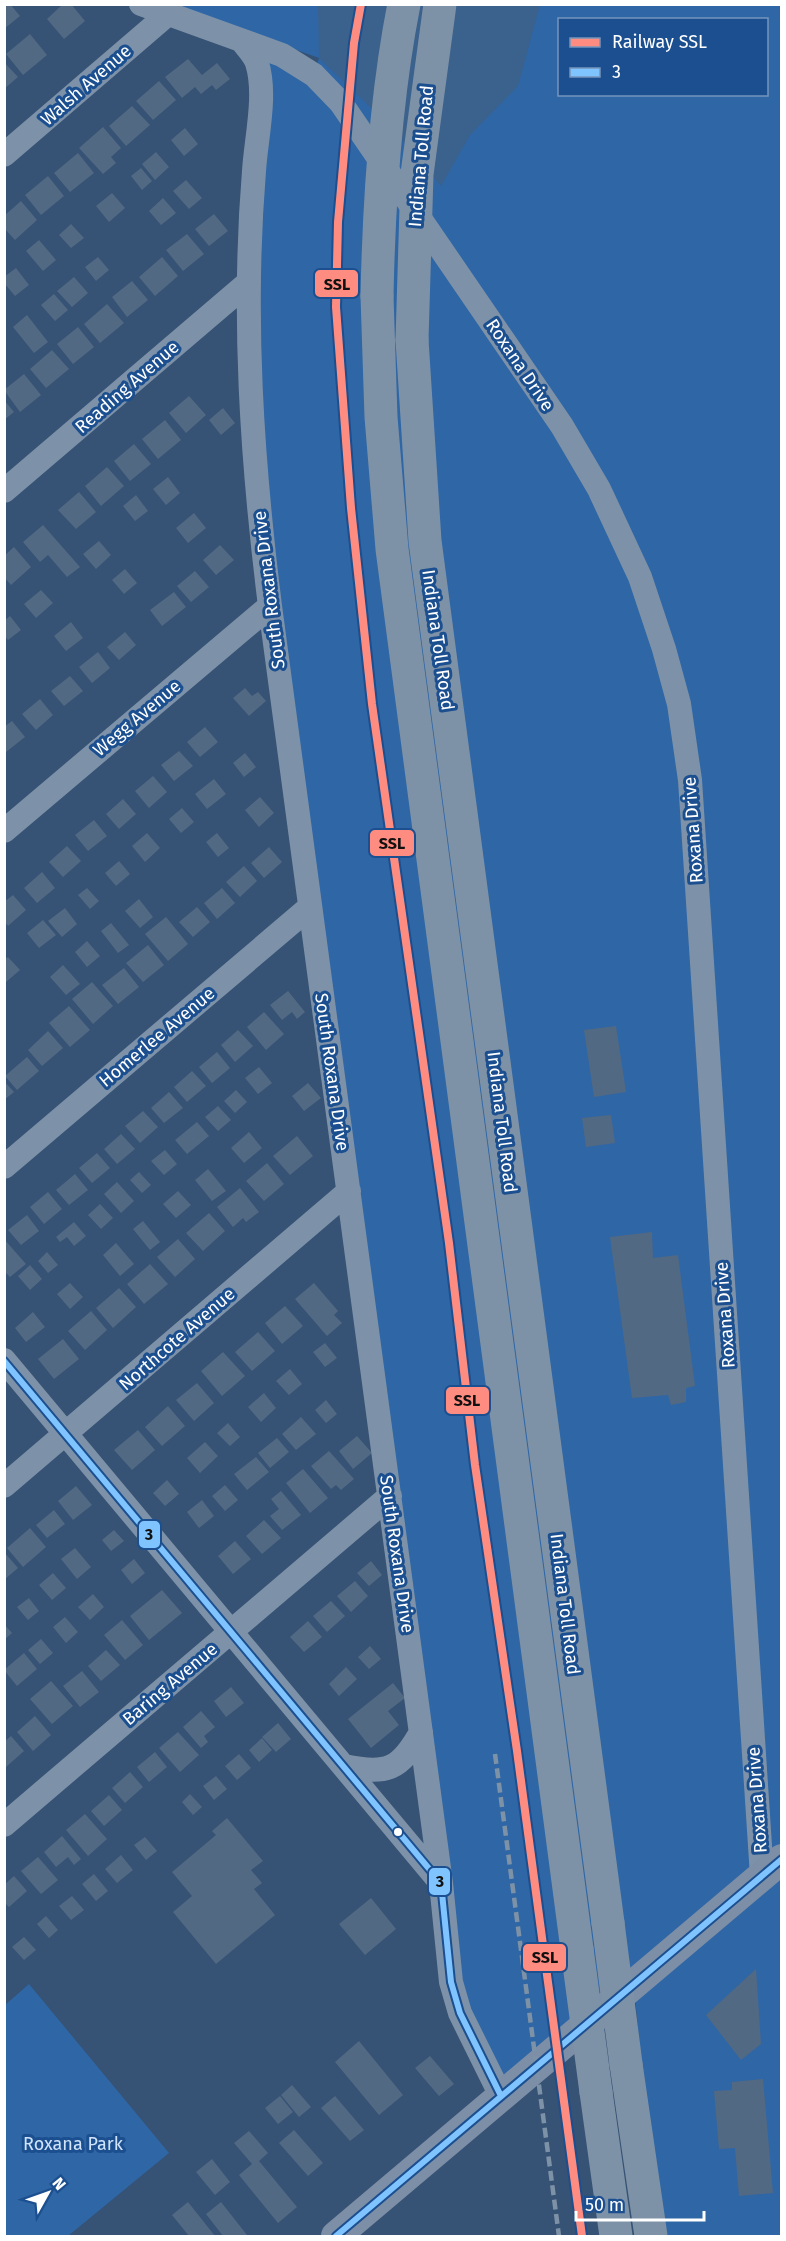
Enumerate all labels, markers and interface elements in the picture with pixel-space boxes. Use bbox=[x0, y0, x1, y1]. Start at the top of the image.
legend bbox=[558, 18, 768, 96]
text: Railway SSL bbox=[612, 31, 707, 53]
street label: Walsh Avenue bbox=[36, 40, 136, 130]
text: 3 bbox=[612, 61, 621, 83]
street label: Indiana Toll Road bbox=[404, 84, 438, 228]
line badge: SSL bbox=[314, 269, 359, 298]
text: SSL bbox=[324, 275, 350, 294]
street label: Roxana Drive bbox=[481, 315, 559, 415]
street label: Reading Avenue bbox=[71, 336, 183, 438]
street label: South Roxana Drive bbox=[248, 510, 290, 670]
street label: Indiana Toll Road bbox=[417, 568, 459, 712]
street label: Wegg Avenue bbox=[89, 675, 185, 761]
street label: Roxana Drive bbox=[678, 776, 708, 884]
line badge: SSL bbox=[369, 829, 415, 857]
text: SSL bbox=[379, 834, 405, 853]
street label: Homerlee Avenue bbox=[95, 982, 219, 1092]
street label: South Roxana Drive bbox=[310, 992, 354, 1152]
street label: Indiana Toll Road bbox=[482, 1050, 522, 1194]
street label: Roxana Drive bbox=[710, 1261, 740, 1369]
street label: Northcote Avenue bbox=[115, 1283, 239, 1395]
line badge: SSL bbox=[445, 1386, 490, 1415]
text: SSL bbox=[454, 1391, 480, 1410]
street label: South Roxana Drive bbox=[375, 1474, 419, 1634]
line badge: 3 bbox=[138, 1520, 161, 1549]
text: 3 bbox=[144, 1525, 153, 1544]
street label: Indiana Toll Road bbox=[545, 1532, 585, 1676]
street label: Baring Avenue bbox=[118, 1638, 222, 1730]
street label: Roxana Drive bbox=[742, 1746, 772, 1854]
unlabelled marker bbox=[392, 1826, 404, 1838]
line badge: 3 bbox=[428, 1867, 451, 1896]
text: 3 bbox=[435, 1872, 444, 1891]
line badge: SSL bbox=[522, 1943, 567, 1972]
text: SSL bbox=[532, 1948, 558, 1967]
park label: Roxana Park bbox=[23, 2133, 124, 2155]
north arrow bbox=[18, 2163, 78, 2223]
text: N bbox=[48, 2174, 70, 2194]
scale bar bbox=[576, 2184, 704, 2222]
text: 50 m bbox=[585, 2194, 624, 2216]

